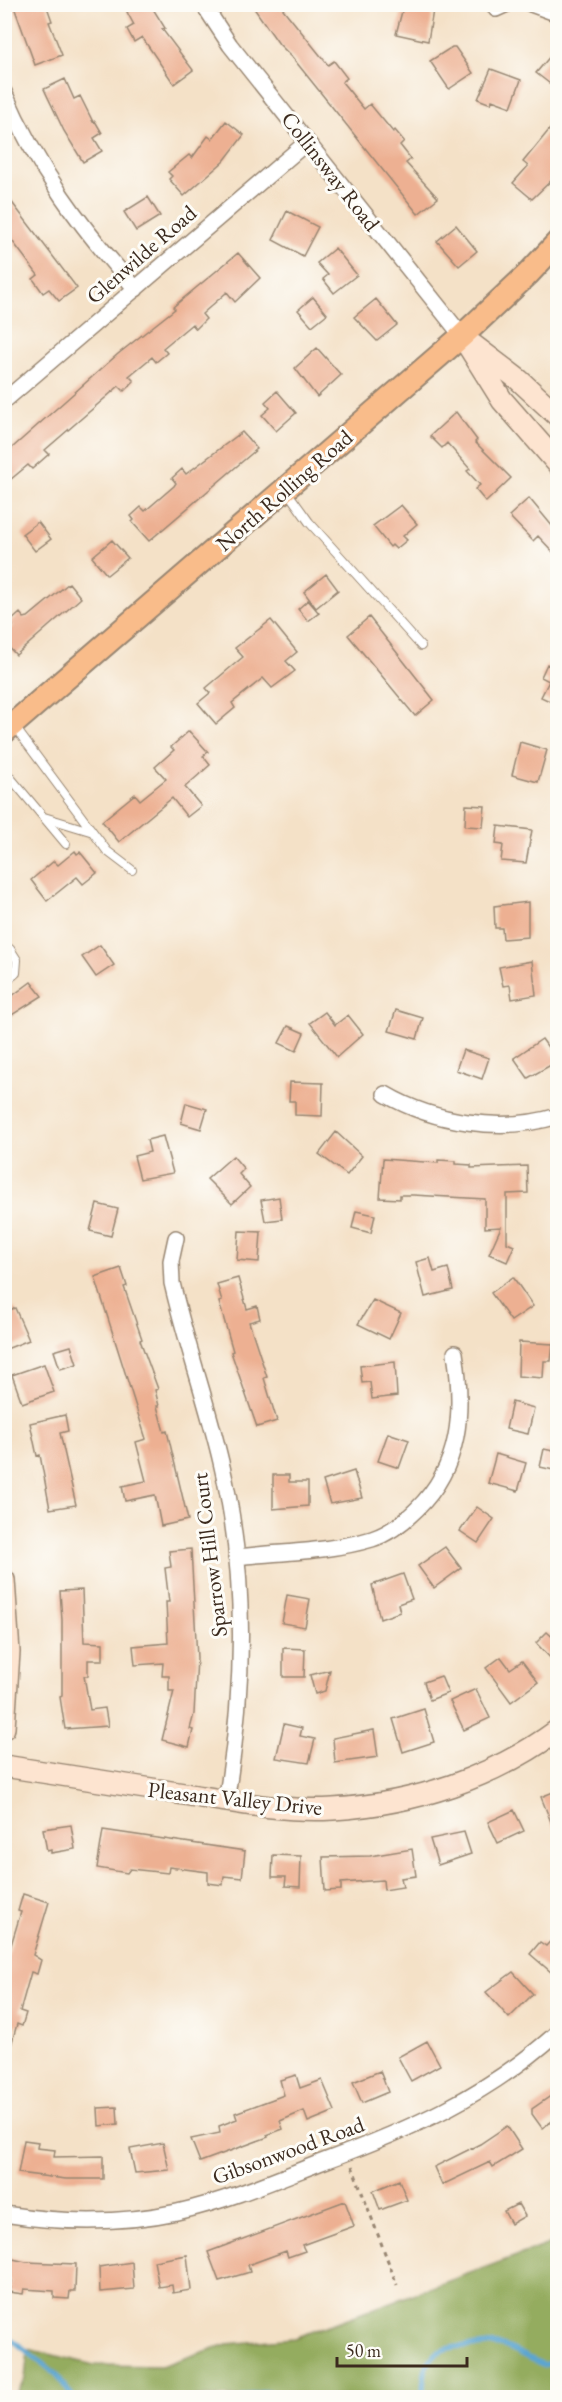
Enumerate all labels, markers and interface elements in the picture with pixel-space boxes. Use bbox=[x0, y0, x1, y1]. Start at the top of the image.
street label: Collinsway Road bbox=[275, 106, 387, 238]
street label: Glenwilde Road bbox=[80, 198, 203, 310]
street label: North Rolling Road bbox=[210, 422, 359, 558]
street label: Sparrow Hill Court bbox=[185, 1471, 234, 1639]
street label: Pleasant Valley Drive bbox=[146, 1775, 324, 1822]
street label: Gibsonwood Road bbox=[208, 2109, 369, 2191]
scale bar bbox=[337, 2330, 468, 2368]
text: 50 m bbox=[346, 2339, 381, 2362]

